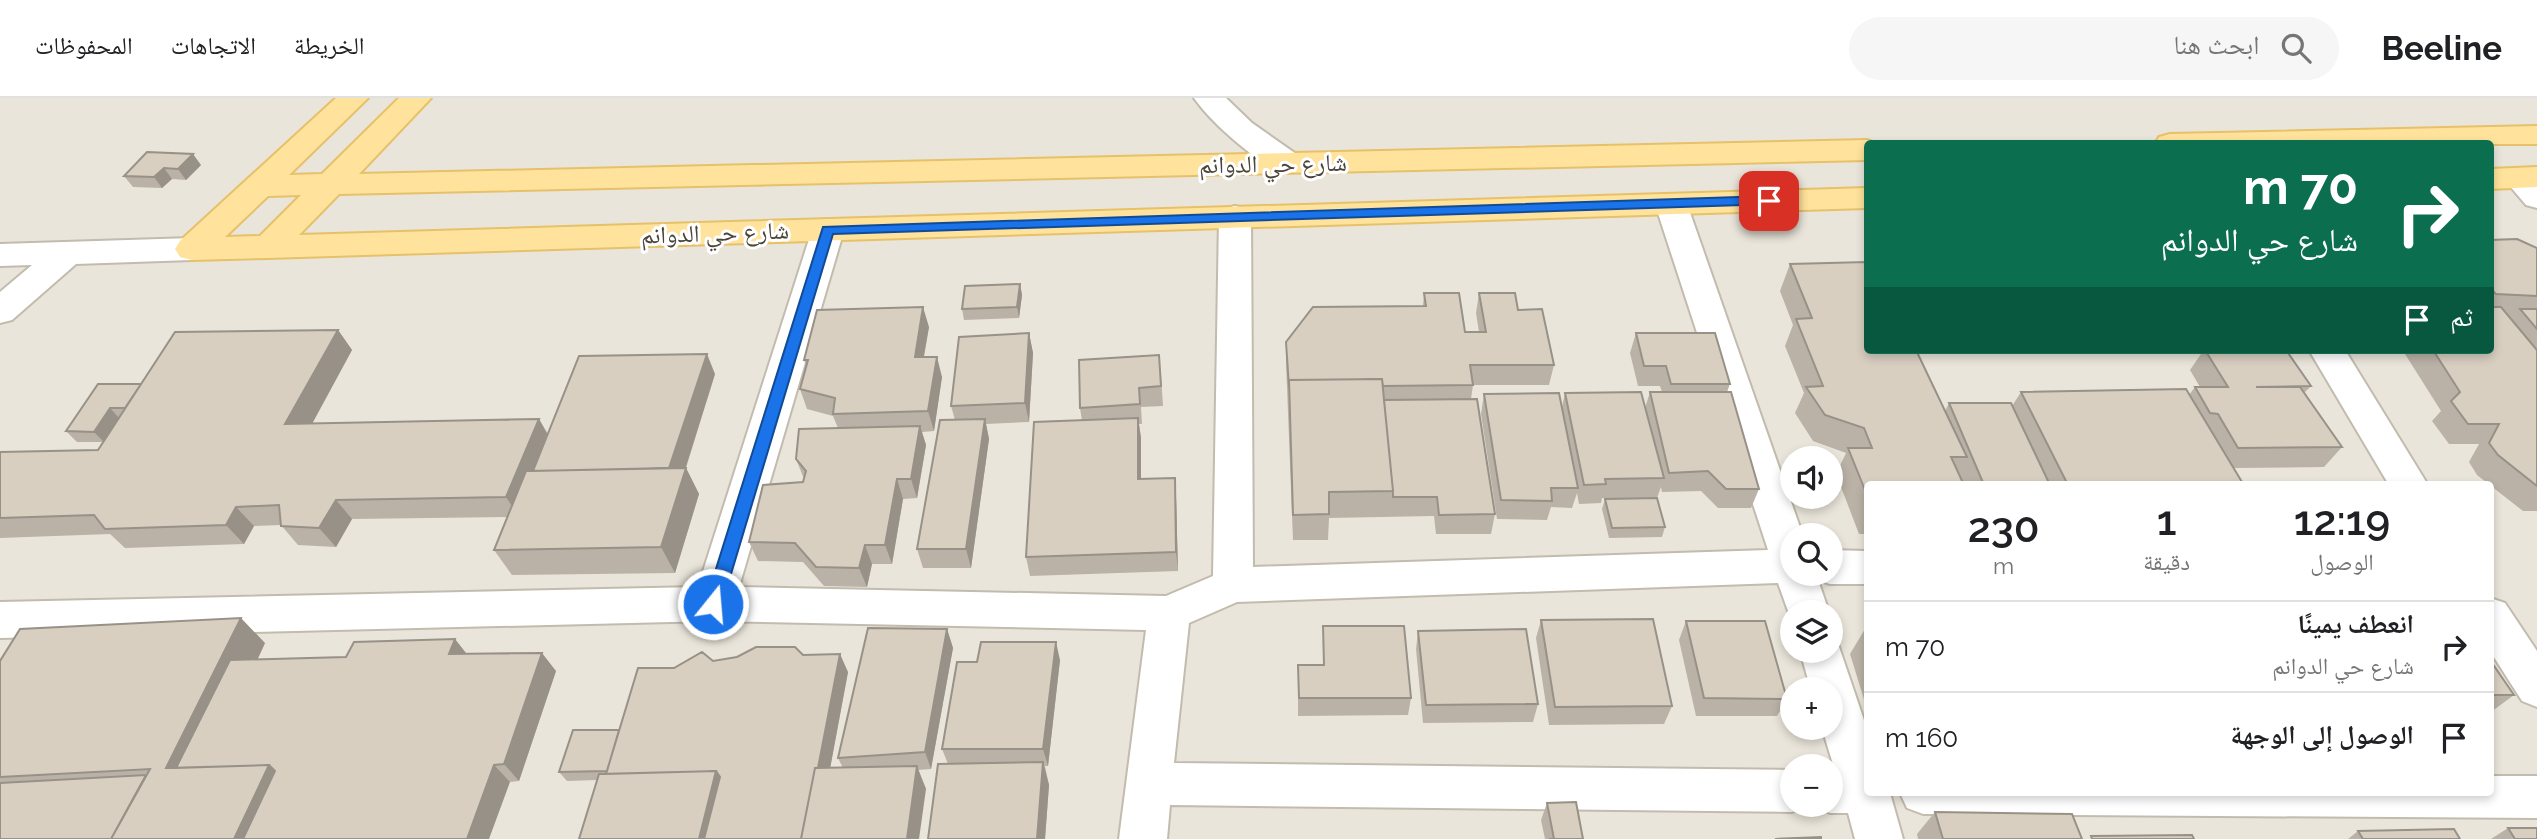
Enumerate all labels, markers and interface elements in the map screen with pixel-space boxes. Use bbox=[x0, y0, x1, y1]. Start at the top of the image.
search box bbox=[1849, 17, 2339, 80]
icon: search bbox=[2277, 29, 2315, 67]
text: Beeline bbox=[2381, 29, 2502, 68]
text: ابحث هنا bbox=[2174, 30, 2259, 60]
text: المحفوظات bbox=[35, 31, 133, 60]
text: الاتجاهات bbox=[171, 31, 256, 60]
text: الخريطة bbox=[294, 31, 365, 60]
street label: شارع حي الدوانم bbox=[1199, 148, 1347, 184]
text: 70 m bbox=[2243, 158, 2358, 215]
icon: right bbox=[2382, 168, 2473, 259]
pin bbox=[1739, 171, 1799, 231]
icon: arrive bbox=[1750, 182, 1788, 220]
street label: شارع حي الدوانم bbox=[641, 215, 790, 255]
text: شارع حي الدوانم bbox=[2161, 221, 2358, 258]
icon: arrive bbox=[2398, 301, 2436, 339]
text: ثم bbox=[2450, 302, 2473, 332]
map controls bbox=[1780, 446, 1843, 817]
button: sound bbox=[1780, 446, 1843, 509]
text: 1 bbox=[2157, 496, 2177, 545]
text: 12:19 bbox=[2294, 496, 2390, 545]
text: 230 bbox=[1968, 503, 2040, 552]
button: search bbox=[1780, 523, 1843, 586]
text: دقيقة bbox=[2143, 548, 2190, 575]
text: الوصول bbox=[2310, 548, 2374, 575]
text: m bbox=[1993, 552, 2014, 579]
position arrow bbox=[676, 567, 750, 641]
button: layers bbox=[1780, 600, 1843, 663]
text: انعطف يمينًا bbox=[2297, 609, 2414, 639]
icon: right bbox=[2435, 628, 2473, 666]
text: 70 m bbox=[1885, 632, 1945, 662]
text: شارع حي الدوانم bbox=[2272, 652, 2414, 679]
button: + bbox=[1780, 677, 1843, 740]
icon: arrive bbox=[2435, 719, 2473, 757]
text: الوصول إلى الوجهة bbox=[2231, 720, 2414, 750]
text: 160 m bbox=[1885, 723, 1958, 753]
button: − bbox=[1780, 754, 1843, 817]

